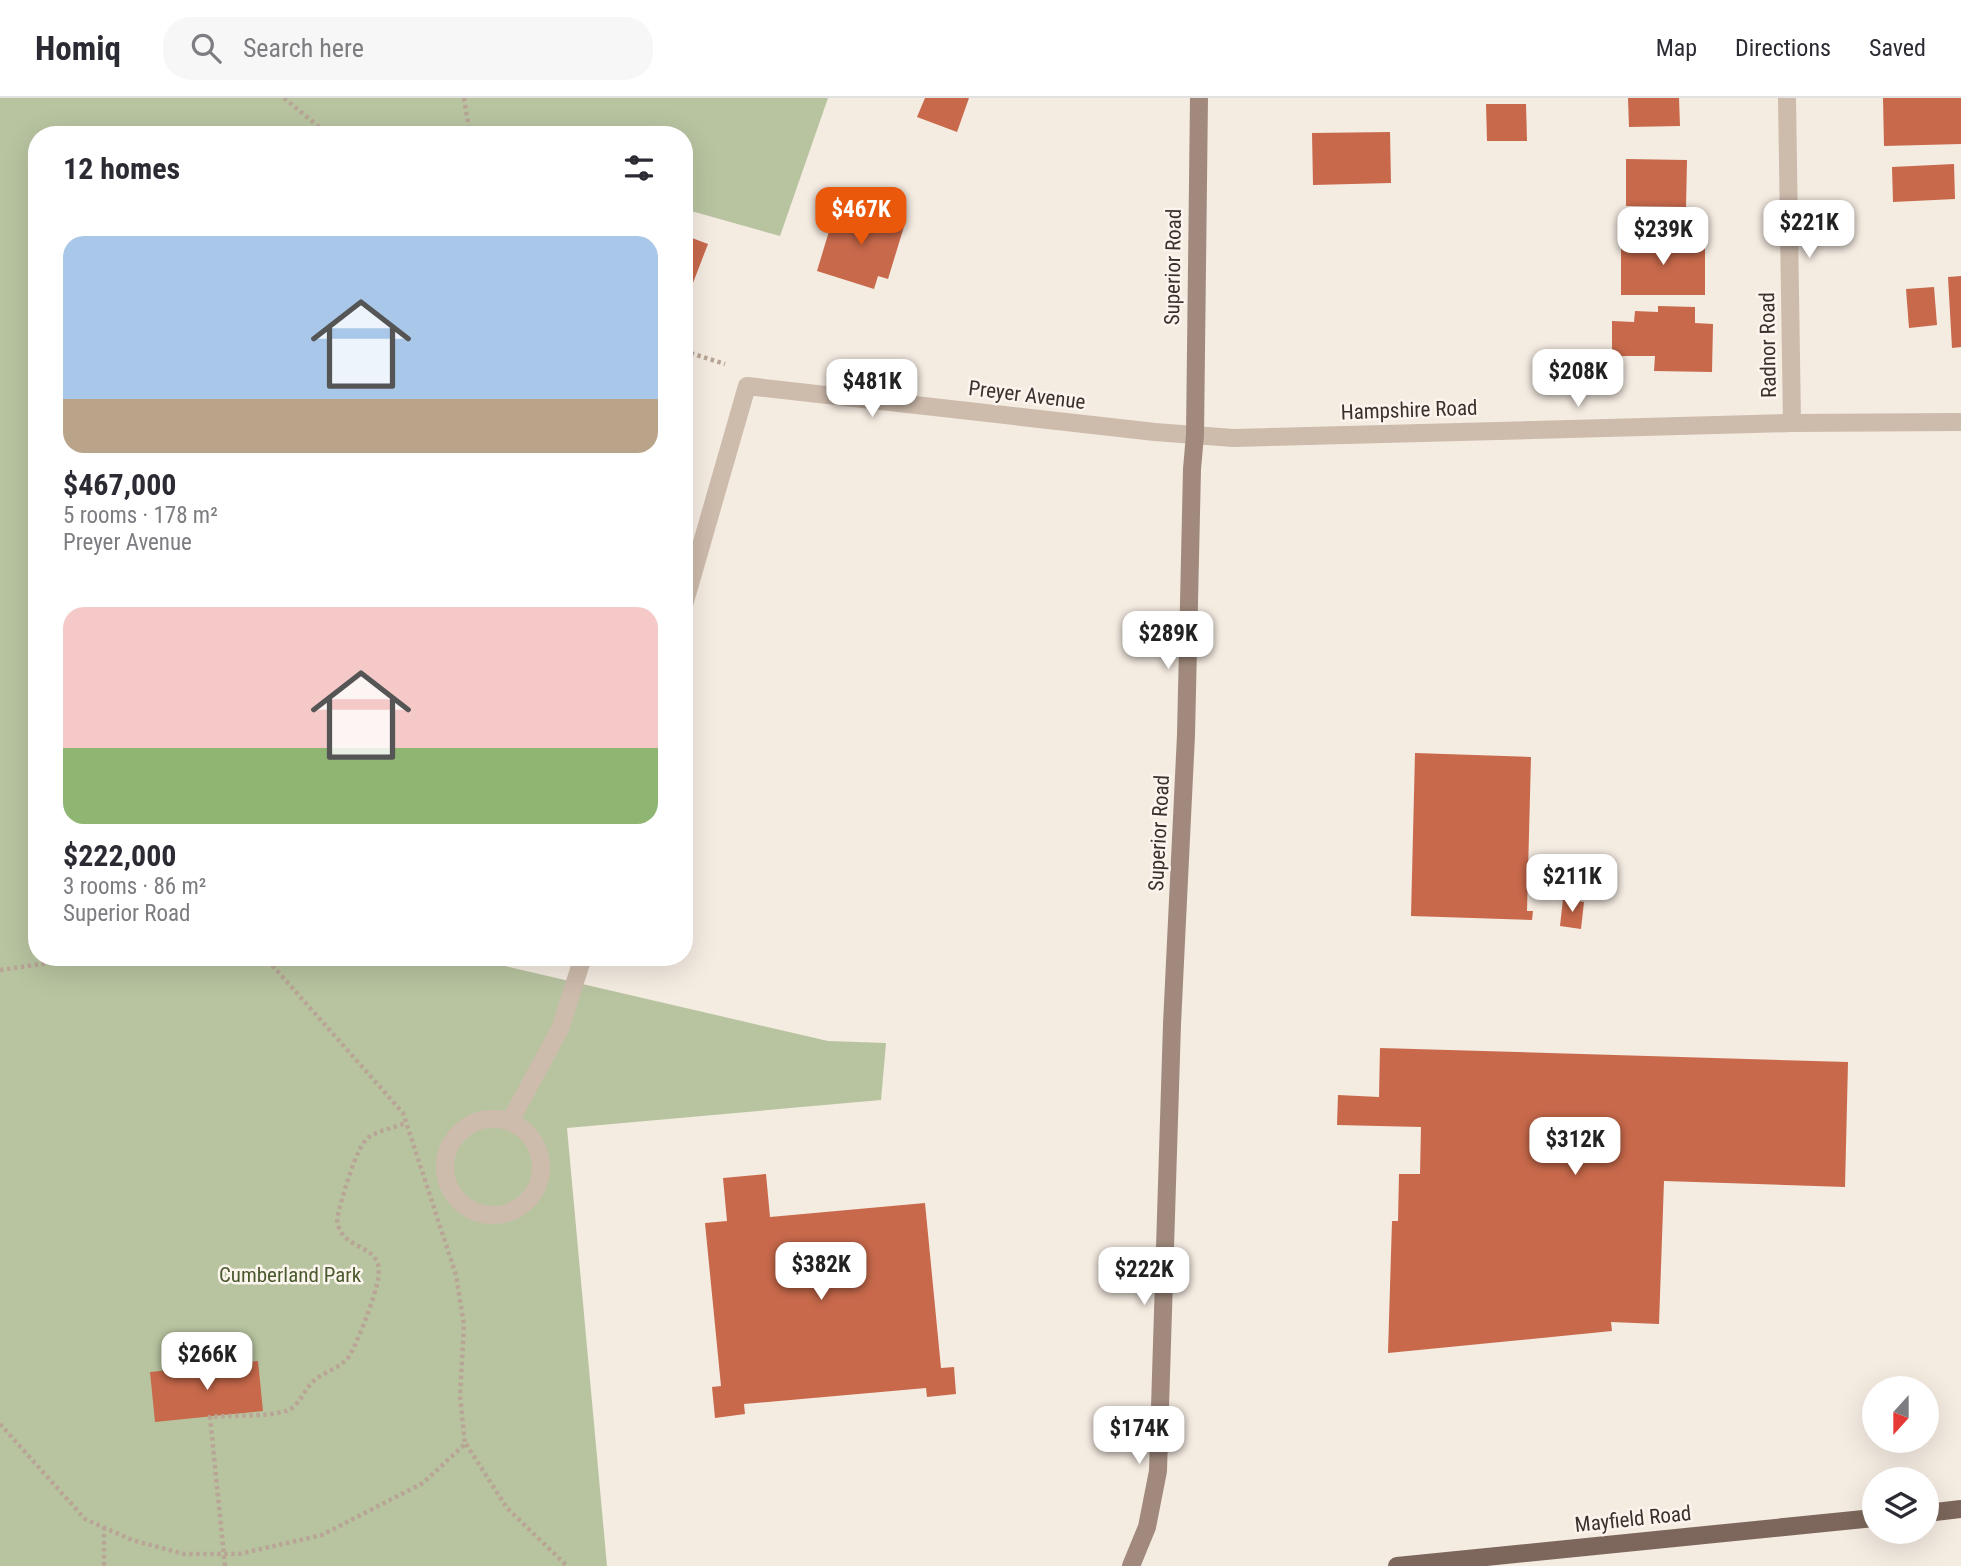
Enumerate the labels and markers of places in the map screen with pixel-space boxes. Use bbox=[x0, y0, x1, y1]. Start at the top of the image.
pin: $467K bbox=[812, 188, 910, 247]
pin: $221K bbox=[1760, 200, 1858, 260]
pin: $239K bbox=[1614, 208, 1712, 267]
pin: $208K bbox=[1529, 350, 1627, 409]
pin: $481K bbox=[823, 360, 921, 419]
pin: $289K bbox=[1119, 612, 1217, 671]
pin: $211K bbox=[1523, 854, 1621, 914]
pin: $312K bbox=[1526, 1118, 1624, 1177]
pin: $382K bbox=[772, 1242, 870, 1302]
pin: $222K bbox=[1095, 1248, 1193, 1307]
pin: $266K bbox=[158, 1332, 256, 1392]
pin: $174K bbox=[1090, 1406, 1188, 1466]

